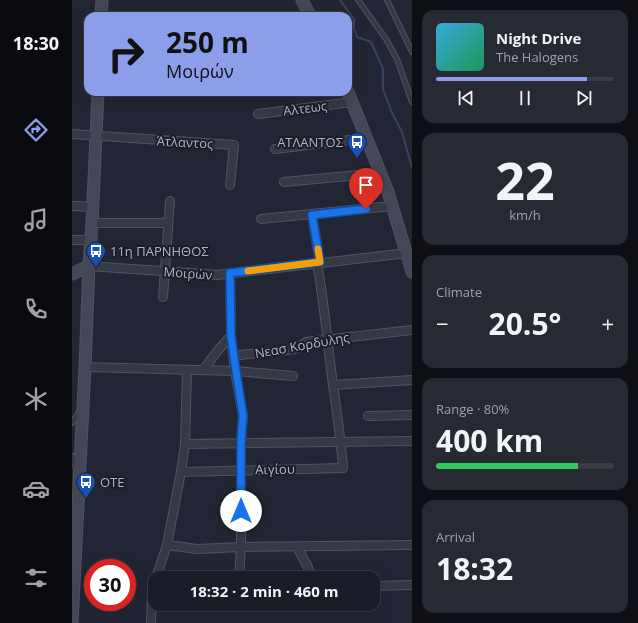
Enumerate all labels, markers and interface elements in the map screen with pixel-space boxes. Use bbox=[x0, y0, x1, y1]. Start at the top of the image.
text: 250 m bbox=[166, 23, 249, 61]
icon: right bbox=[100, 28, 152, 80]
text: Night Drive bbox=[496, 28, 581, 48]
text: 18:30 bbox=[13, 31, 59, 55]
text: The Halogens bbox=[496, 48, 578, 66]
text: Μοιρών bbox=[166, 59, 234, 83]
icon: previous bbox=[455, 87, 477, 109]
icon: pause bbox=[514, 87, 536, 109]
icon: next bbox=[573, 87, 595, 109]
street label: Αλτεως bbox=[282, 96, 328, 120]
icon: directions bbox=[22, 116, 50, 144]
bus stop icon: ΑΤΛΑΝΤΟΣ bbox=[346, 131, 368, 159]
street label: Άτλαντος bbox=[156, 132, 214, 152]
place label: ΑΤΛΑΝΤΟΣ bbox=[277, 133, 344, 151]
text: 22 bbox=[495, 144, 555, 215]
pin bbox=[349, 168, 383, 209]
icon: arrive bbox=[355, 174, 377, 196]
icon: music bbox=[22, 206, 50, 234]
text: km/h bbox=[509, 206, 541, 224]
bus stop icon: 11η ΠΑΡΝΗΘΟΣ bbox=[85, 240, 107, 268]
place label: 11η ΠΑΡΝΗΘΟΣ bbox=[110, 242, 209, 260]
street label: Μοιρών bbox=[163, 262, 213, 284]
text: Climate bbox=[436, 283, 482, 301]
icon: phone bbox=[22, 295, 50, 323]
text: 20.5° bbox=[489, 303, 561, 344]
text: − bbox=[436, 308, 449, 338]
text: + bbox=[601, 308, 614, 338]
street label: Νεασ Κορδυλης bbox=[253, 328, 351, 362]
icon: climate bbox=[22, 385, 50, 413]
text: Range · 80% bbox=[436, 400, 509, 418]
text: 400 km bbox=[436, 420, 543, 461]
street label: Αιγίου bbox=[255, 460, 295, 478]
bus stop icon: ΟΤΕ bbox=[75, 471, 97, 499]
place label: ΟΤΕ bbox=[100, 473, 125, 491]
icon: car bbox=[22, 475, 50, 503]
position arrow bbox=[220, 490, 262, 532]
text: Arrival bbox=[436, 528, 475, 546]
text: 18:32 bbox=[436, 548, 513, 589]
speed limit sign: 30 bbox=[84, 559, 136, 611]
icon: filters bbox=[22, 564, 50, 592]
text: 18:32 · 2 min · 460 m bbox=[190, 581, 338, 601]

